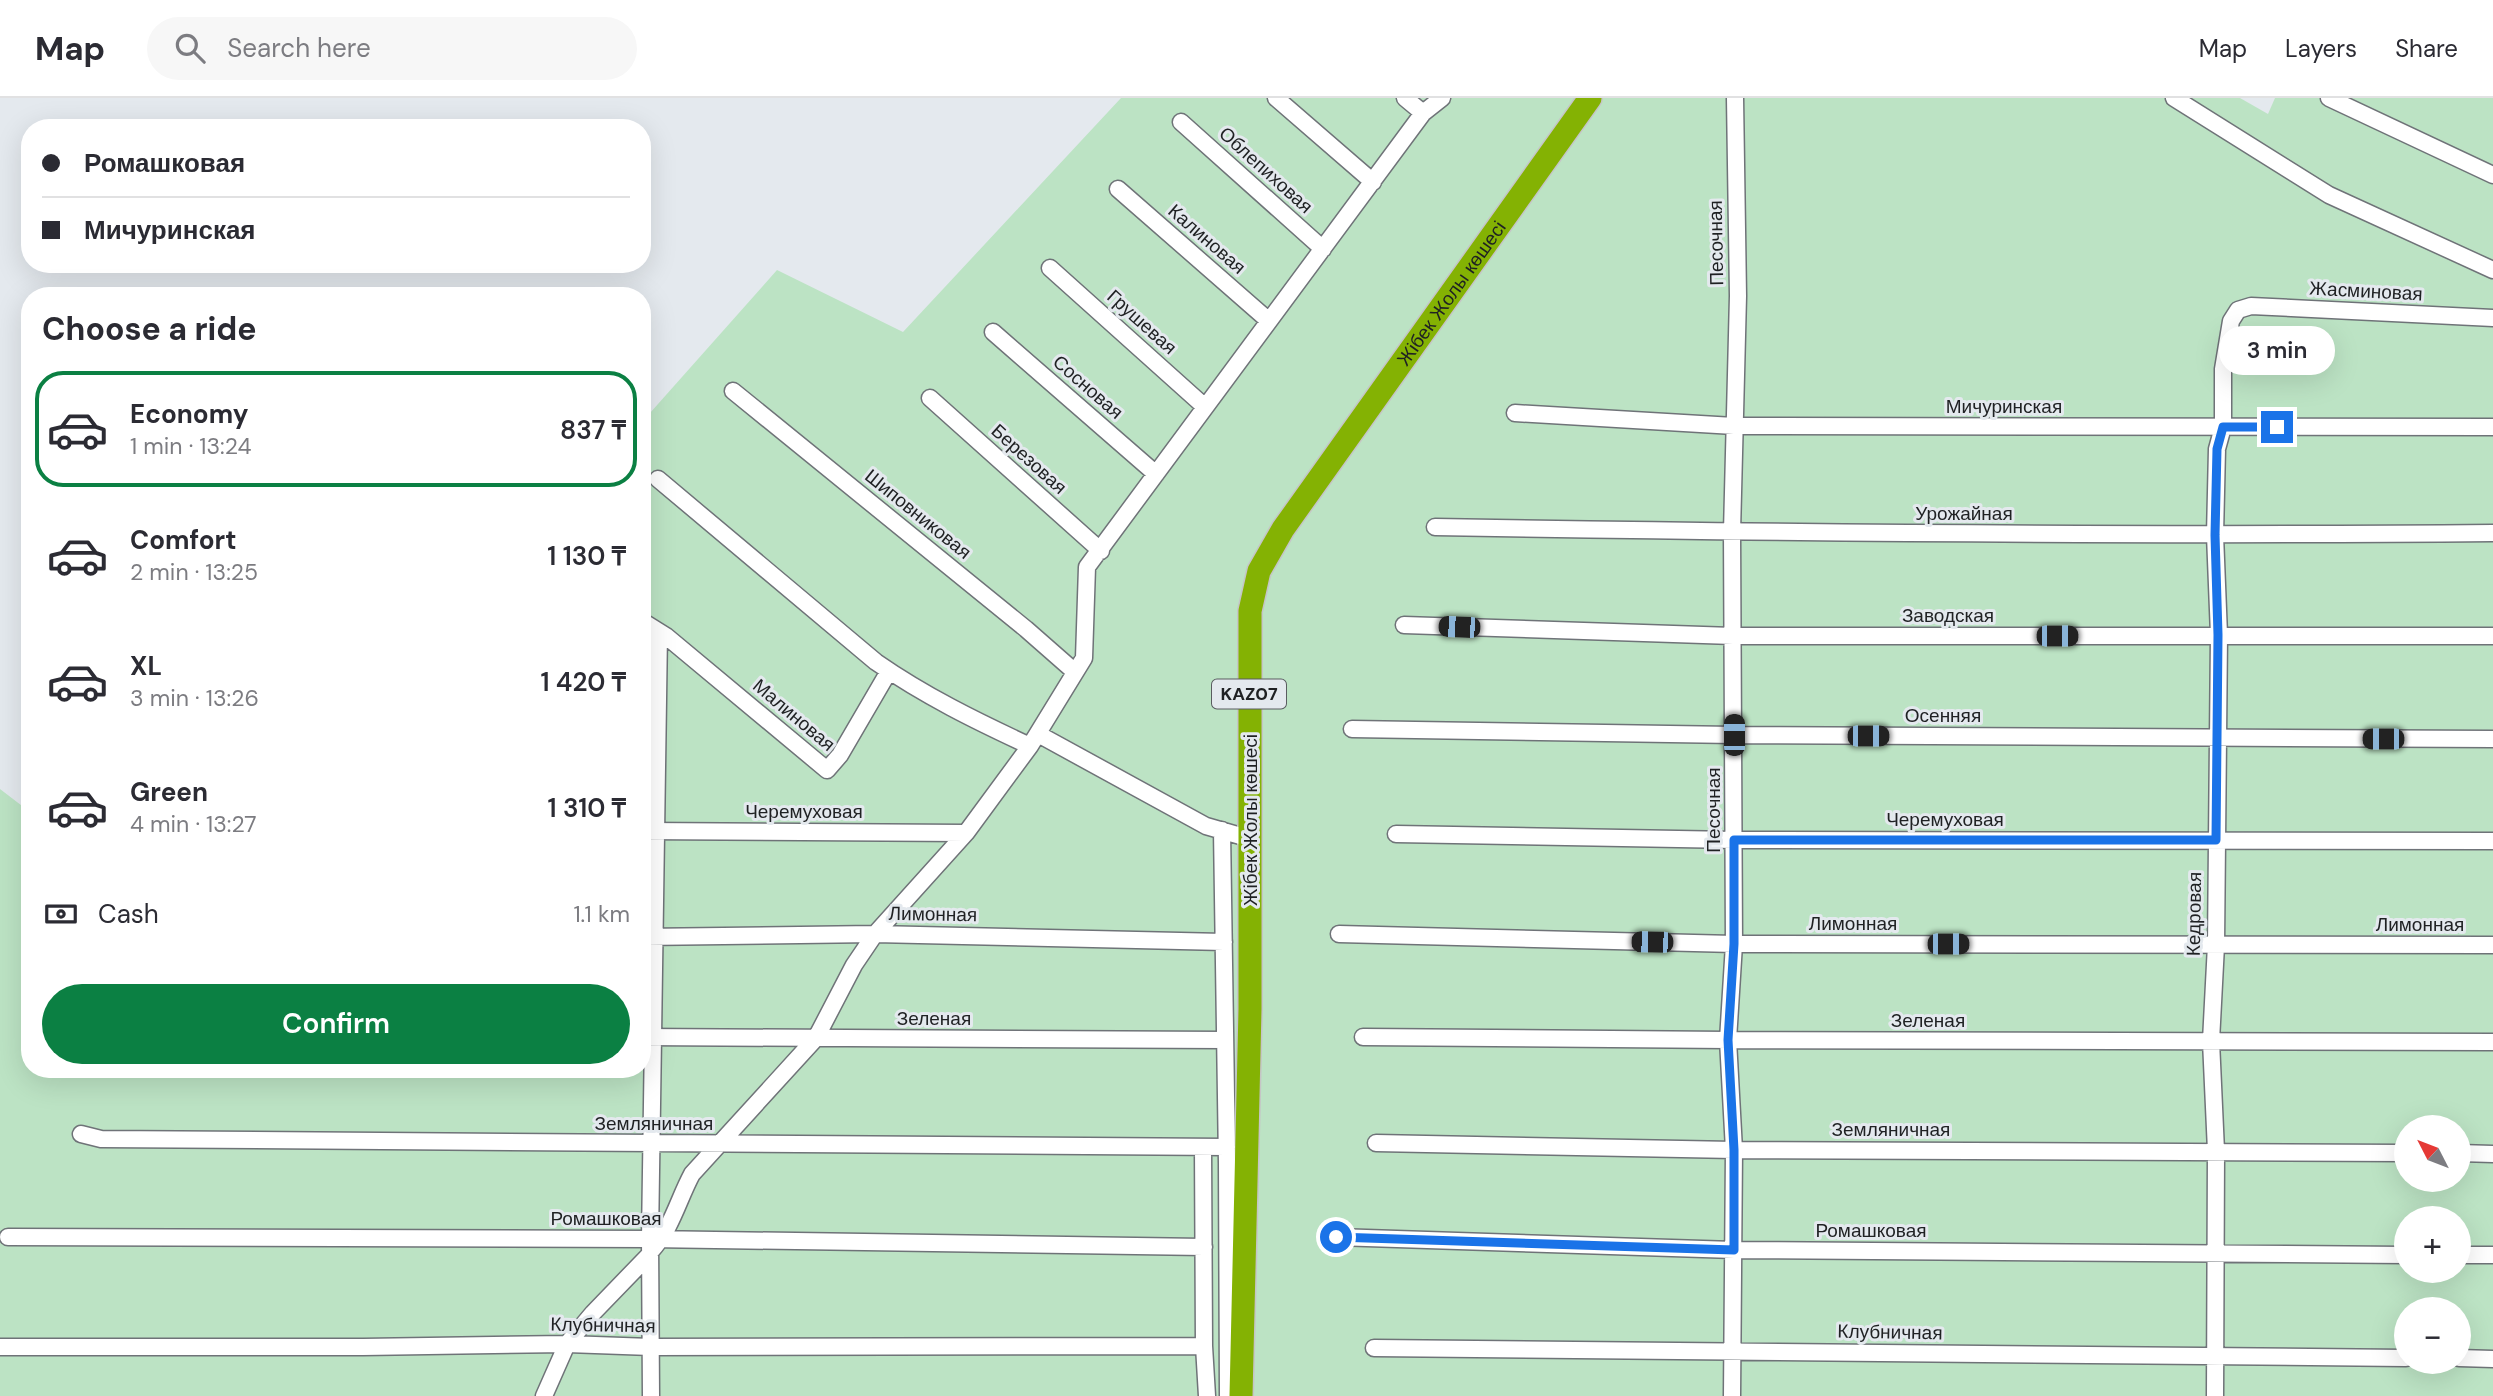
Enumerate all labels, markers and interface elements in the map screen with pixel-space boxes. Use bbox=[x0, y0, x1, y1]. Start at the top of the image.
search box bbox=[147, 17, 637, 80]
text: Map bbox=[35, 27, 105, 70]
icon: search bbox=[171, 29, 209, 67]
text: Search here bbox=[227, 31, 371, 65]
text: Map bbox=[2199, 33, 2247, 64]
text: Layers bbox=[2285, 33, 2357, 64]
text: Share bbox=[2395, 33, 2458, 64]
street label: Облепиховая bbox=[1214, 121, 1318, 219]
text: Ромашковая bbox=[84, 146, 245, 180]
street label: Калиновая bbox=[1163, 198, 1251, 280]
street label: Песочная bbox=[1703, 200, 1729, 286]
text: Мичуринская bbox=[84, 213, 256, 247]
street label: Жібек Жолы көшесі bbox=[1391, 216, 1511, 371]
street label: Жасминовая bbox=[2309, 276, 2423, 306]
street label: Грушевая bbox=[1102, 284, 1182, 360]
text: Choose a ride bbox=[42, 308, 257, 350]
callout: 3 min bbox=[2219, 326, 2335, 374]
text: 3 min bbox=[2247, 335, 2307, 365]
street label: Сосновая bbox=[1048, 349, 1128, 425]
street label: Мичуринская bbox=[1946, 394, 2062, 419]
text: Economy bbox=[130, 397, 248, 431]
icon: car bbox=[46, 398, 109, 461]
route end bbox=[2261, 411, 2293, 443]
text: 837 ₸ bbox=[560, 413, 626, 447]
street label: Березовая bbox=[986, 418, 1072, 500]
text: 1 min · 13:24 bbox=[130, 431, 252, 461]
street label: Шиповниковая bbox=[860, 463, 976, 565]
street label: Урожайная bbox=[1915, 501, 2013, 526]
text: Comfort bbox=[130, 523, 236, 557]
icon: car bbox=[46, 524, 109, 587]
text: 1 130 ₸ bbox=[547, 539, 626, 573]
text: 2 min · 13:25 bbox=[130, 557, 258, 587]
street label: Заводская bbox=[1902, 603, 1994, 628]
car bbox=[1438, 616, 1481, 638]
car bbox=[2037, 626, 2079, 647]
text: XL bbox=[130, 649, 162, 683]
icon: car bbox=[46, 650, 109, 713]
text: 1 420 ₸ bbox=[540, 665, 626, 699]
street label: Малиновая bbox=[748, 673, 840, 757]
road number: KAZ07 bbox=[1212, 680, 1286, 708]
text: 3 min · 13:26 bbox=[130, 683, 259, 713]
street label: Осенняя bbox=[1905, 703, 1981, 728]
car bbox=[1724, 714, 1745, 756]
car bbox=[1848, 726, 1890, 747]
car bbox=[2363, 729, 2405, 750]
street label: Жібек Жолы көшесі bbox=[1238, 734, 1263, 906]
street label: Песочная bbox=[1701, 767, 1726, 853]
text: Green bbox=[130, 775, 208, 809]
icon: car bbox=[46, 776, 109, 839]
text: 1 310 ₸ bbox=[548, 791, 626, 825]
street label: Черемуховая bbox=[745, 799, 863, 824]
street label: Черемуховая bbox=[1886, 807, 2004, 832]
text: 4 min · 13:27 bbox=[130, 809, 257, 839]
street label: Кедровая bbox=[2181, 872, 2207, 956]
icon: cash bbox=[42, 895, 80, 933]
text: Cash bbox=[98, 897, 159, 931]
text: 1.1 km bbox=[573, 899, 630, 929]
street label: Лимонная bbox=[889, 901, 977, 927]
street label: Лимонная bbox=[1809, 911, 1897, 936]
street label: Лимонная bbox=[2376, 912, 2464, 937]
car bbox=[1631, 931, 1674, 953]
car bbox=[1928, 934, 1970, 955]
button: Confirm bbox=[42, 984, 630, 1064]
street label: Зеленая bbox=[897, 1006, 971, 1031]
street label: Зеленая bbox=[1891, 1008, 1965, 1033]
street label: Земляничная bbox=[595, 1111, 713, 1136]
north arrow bbox=[2394, 1115, 2471, 1192]
map controls bbox=[2394, 1115, 2471, 1374]
street label: Земляничная bbox=[1832, 1117, 1950, 1142]
street label: Ромашковая bbox=[550, 1206, 662, 1231]
button: + bbox=[2394, 1206, 2471, 1283]
street label: Ромашковая bbox=[1815, 1218, 1927, 1243]
route start bbox=[1320, 1221, 1352, 1253]
button: − bbox=[2394, 1297, 2471, 1374]
street label: Клубничная bbox=[550, 1312, 656, 1338]
street label: Клубничная bbox=[1837, 1319, 1943, 1345]

